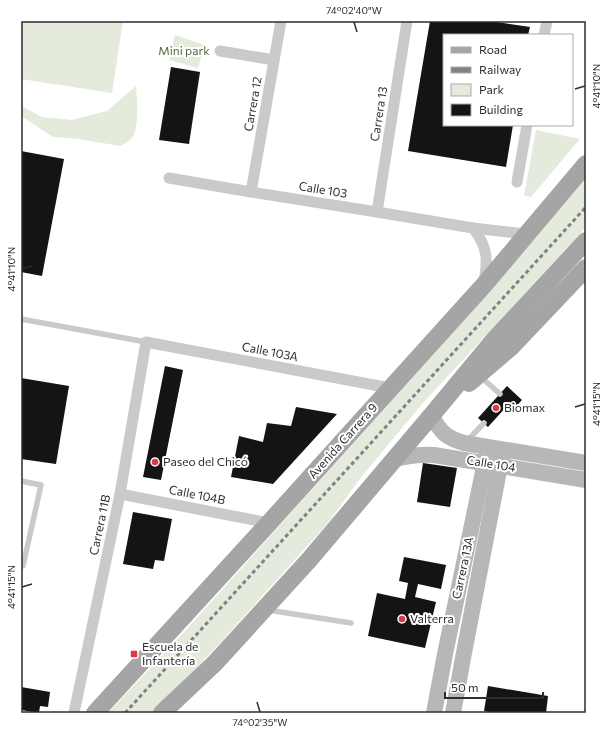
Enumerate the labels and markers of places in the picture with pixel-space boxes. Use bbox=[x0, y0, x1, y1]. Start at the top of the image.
place label: Biomax bbox=[504, 400, 546, 414]
marker: Biomax bbox=[491, 403, 501, 413]
place label: Paseo del Chicó bbox=[163, 454, 248, 468]
marker: Paseo del Chicó bbox=[150, 457, 160, 467]
place label: Valterra bbox=[410, 611, 454, 625]
marker: Valterra bbox=[397, 614, 407, 624]
place label: Escuela de Infantería bbox=[142, 639, 198, 667]
marker: Escuela de Infantería bbox=[129, 649, 139, 659]

